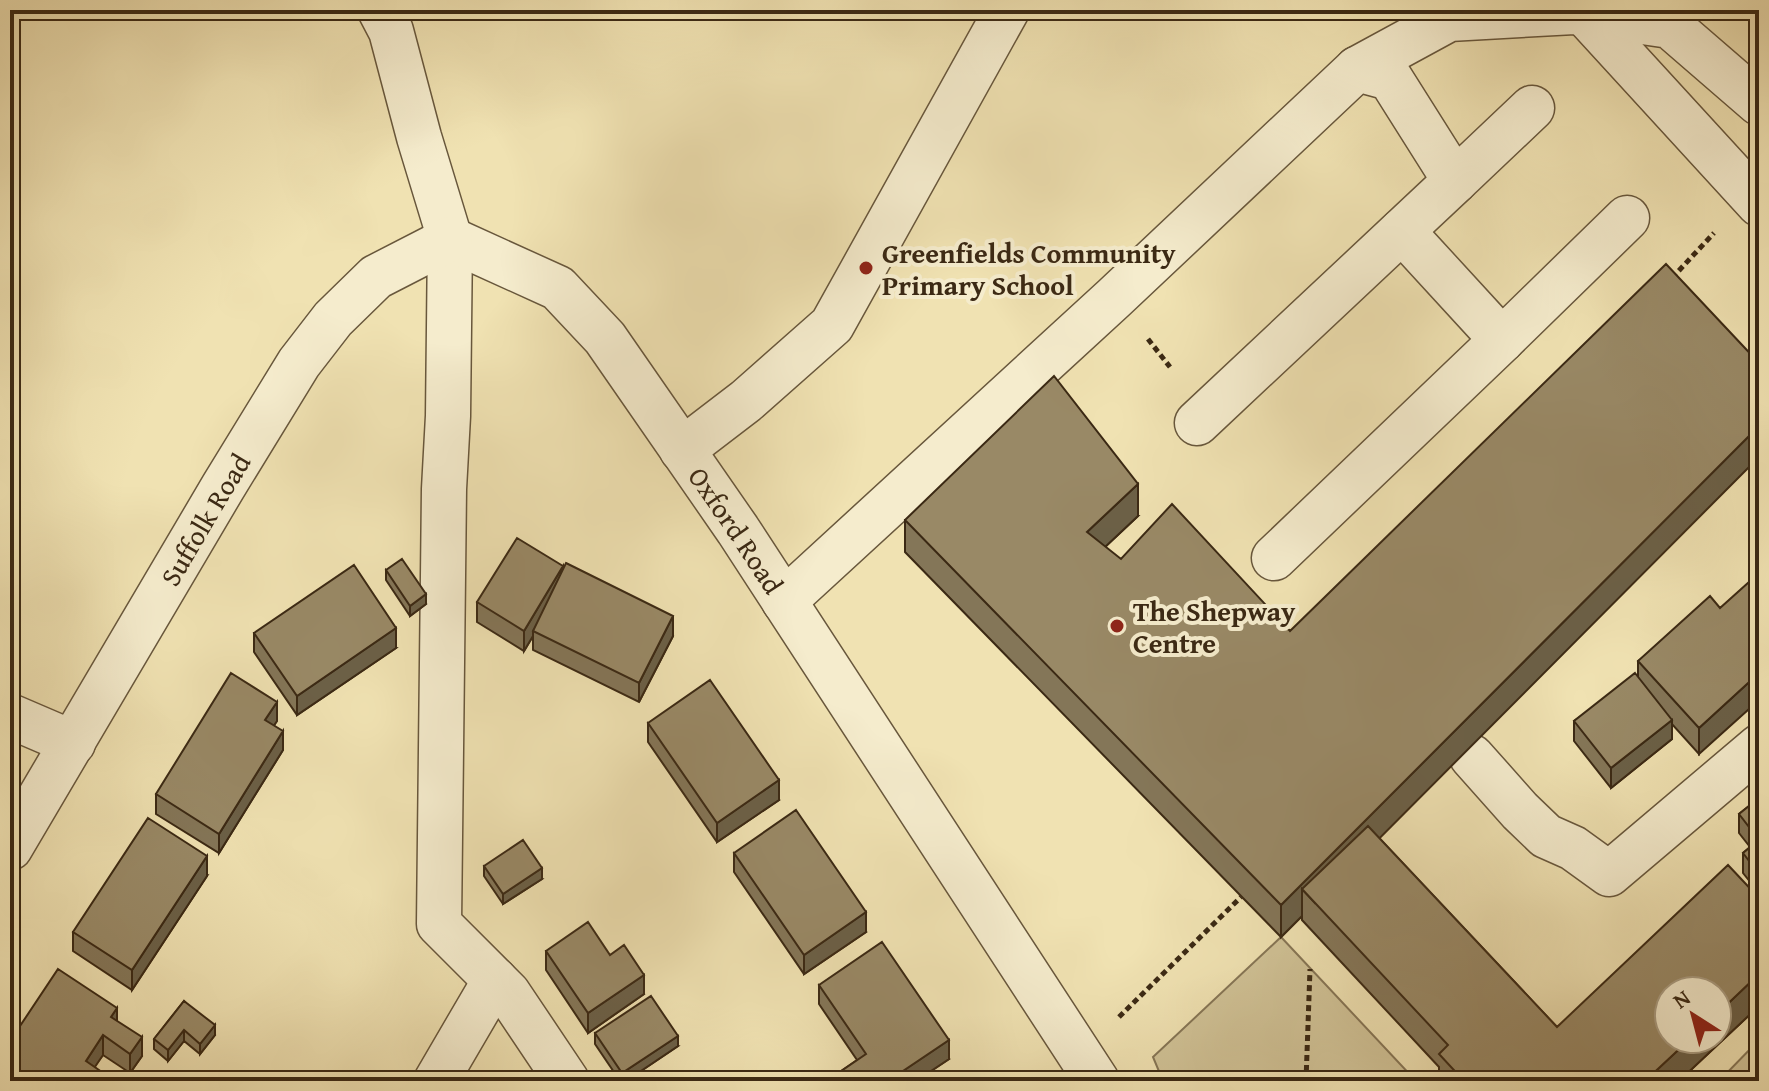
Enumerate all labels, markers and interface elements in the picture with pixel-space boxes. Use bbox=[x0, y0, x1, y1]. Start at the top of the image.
place label: Greenfields Community Primary School bbox=[882, 232, 1176, 305]
marker: Greenfields Community Primary School bbox=[857, 259, 875, 277]
street label: Suffolk Road bbox=[149, 445, 260, 593]
street label: Oxford Road bbox=[679, 458, 795, 602]
place label: The Shepway Centre bbox=[1133, 590, 1296, 663]
marker: The Shepway Centre bbox=[1108, 617, 1126, 635]
north arrow bbox=[1653, 975, 1733, 1055]
text: N bbox=[1666, 981, 1697, 1016]

